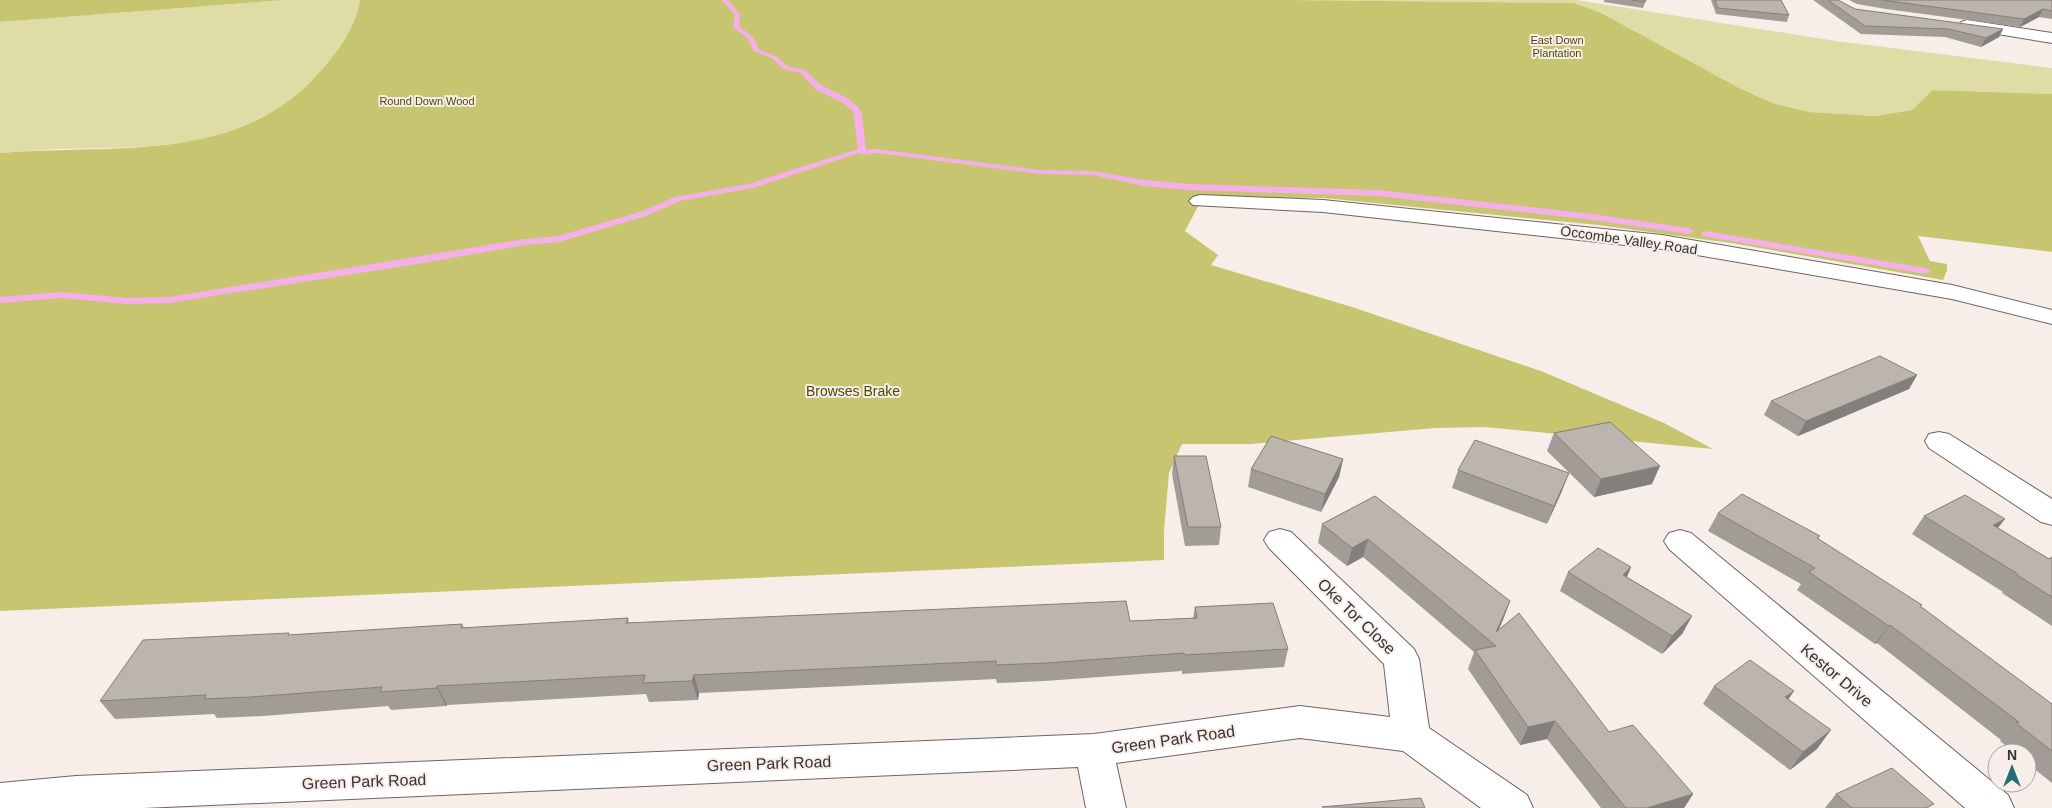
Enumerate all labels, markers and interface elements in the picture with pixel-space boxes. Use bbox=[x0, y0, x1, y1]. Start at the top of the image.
park label: East Down Plantation bbox=[1530, 34, 1584, 59]
park label: Round Down Wood bbox=[379, 95, 475, 107]
street label: Occombe Valley Road bbox=[1559, 222, 1699, 258]
park label: Browses Brake bbox=[806, 383, 900, 399]
street label: Oke Tor Close bbox=[1314, 575, 1399, 658]
street label: Kestor Drive bbox=[1797, 641, 1876, 710]
street label: Green Park Road bbox=[1110, 722, 1236, 757]
north arrow bbox=[1987, 743, 2037, 793]
text: N bbox=[2007, 747, 2017, 763]
street label: Green Park Road bbox=[707, 753, 832, 774]
street label: Green Park Road bbox=[302, 771, 427, 792]

